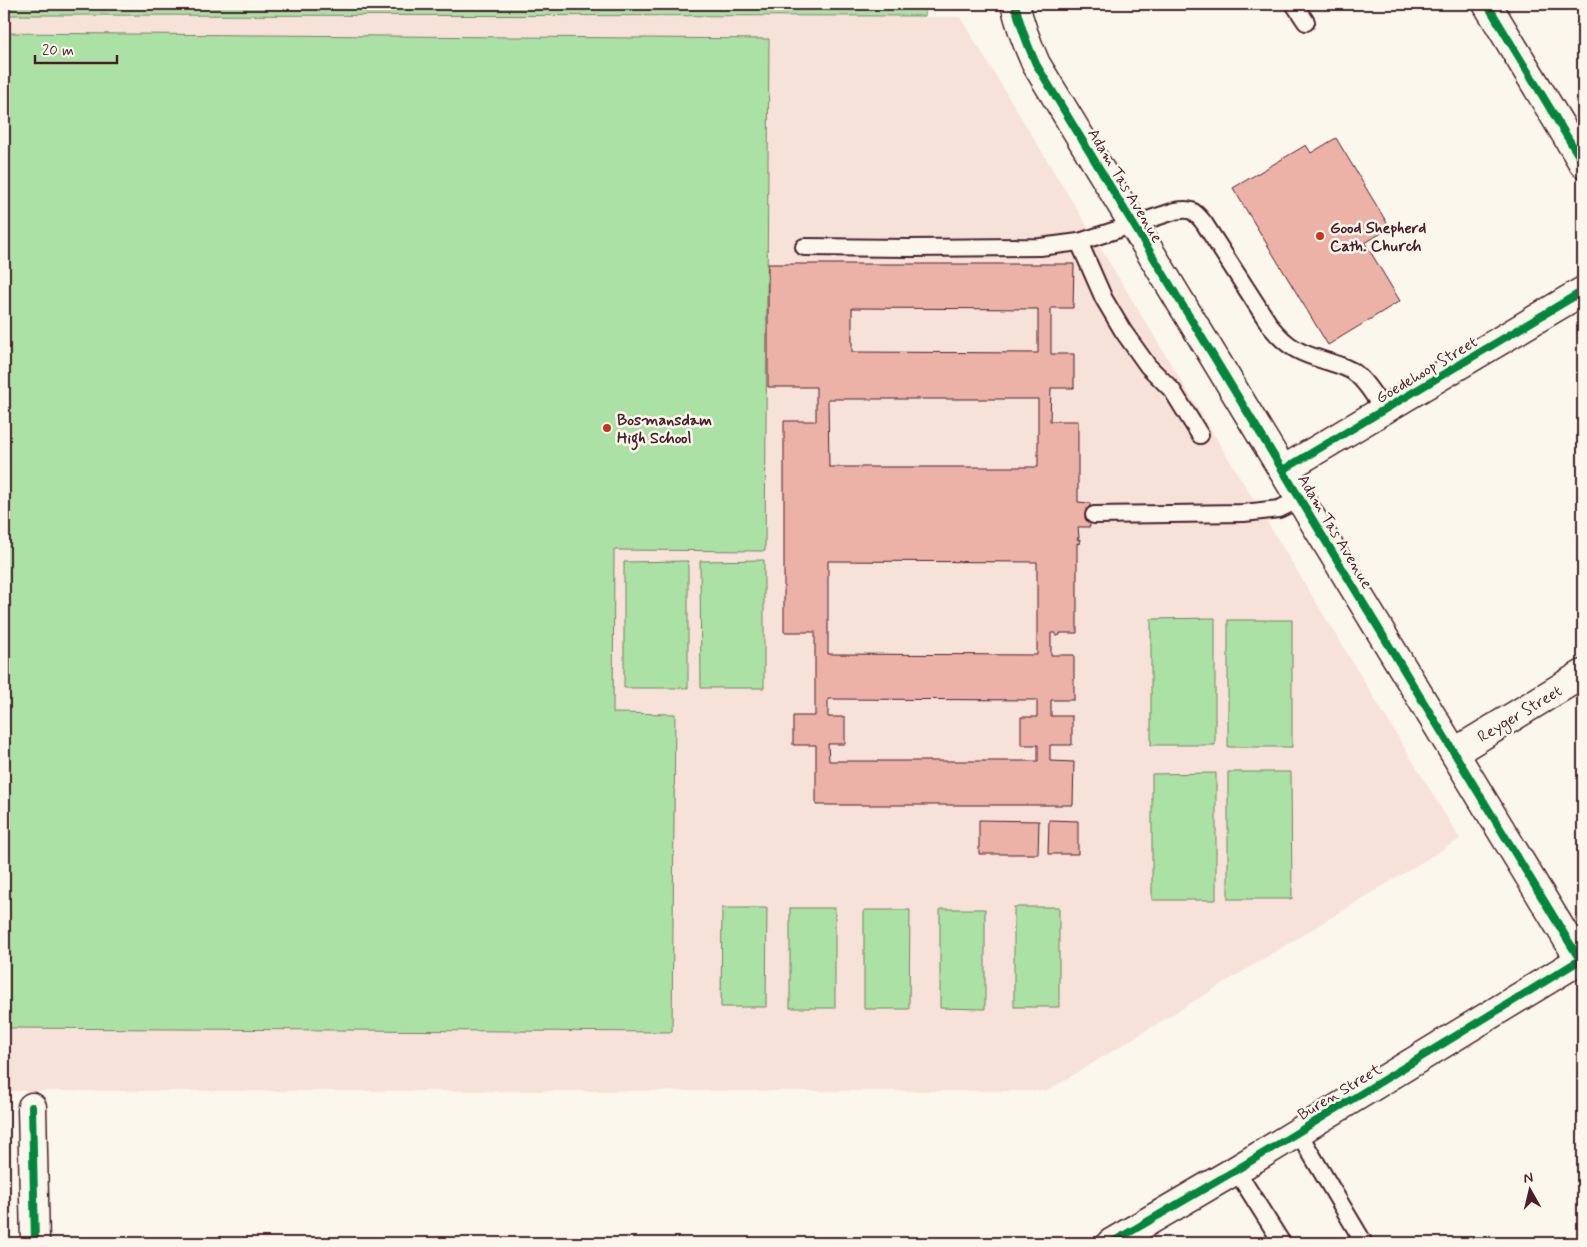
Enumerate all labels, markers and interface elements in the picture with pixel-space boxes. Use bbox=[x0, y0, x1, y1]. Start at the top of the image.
scale bar bbox=[35, 32, 118, 64]
text: 20 m bbox=[42, 41, 74, 61]
street label: Adam Tas Avenue bbox=[1082, 125, 1167, 247]
place label: Good Shepherd Cath. Church bbox=[1330, 218, 1426, 257]
marker: Good Shepherd Cath. Church bbox=[1314, 230, 1326, 242]
street label: Goedehoop Street bbox=[1372, 332, 1481, 409]
place label: Bosmansdam High School bbox=[617, 410, 712, 451]
marker: Bosmansdam High School bbox=[601, 422, 613, 434]
street label: Adam Tas Avenue bbox=[1292, 471, 1377, 593]
street label: Reyger Street bbox=[1474, 681, 1566, 749]
street label: Buren Street bbox=[1294, 1059, 1386, 1126]
north arrow bbox=[1504, 1164, 1554, 1214]
text: N bbox=[1522, 1169, 1534, 1188]

